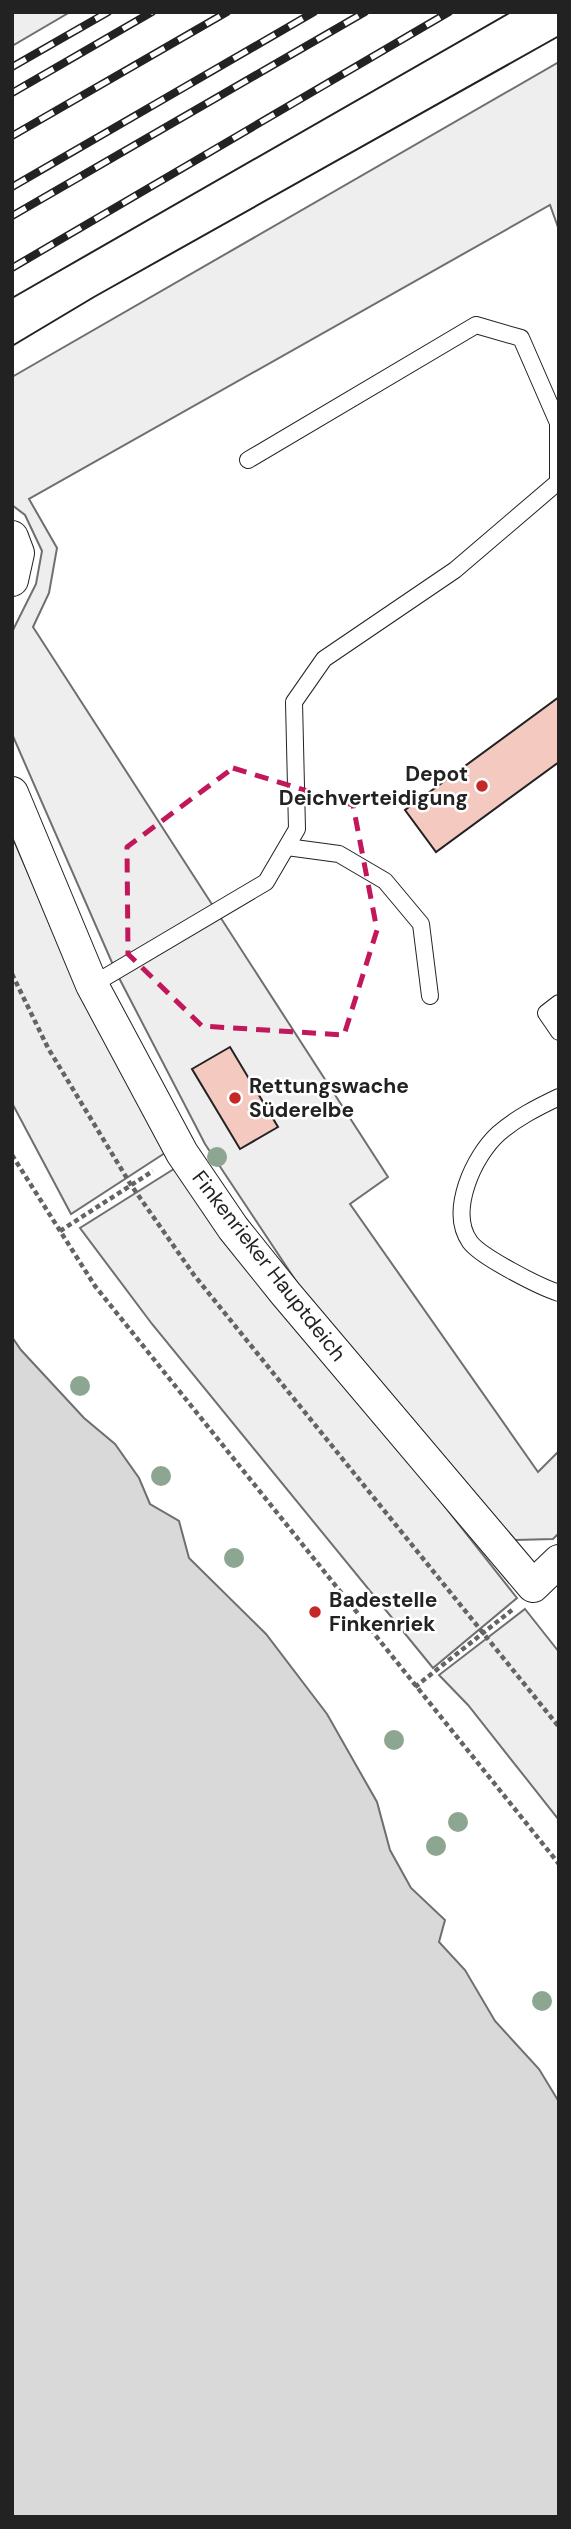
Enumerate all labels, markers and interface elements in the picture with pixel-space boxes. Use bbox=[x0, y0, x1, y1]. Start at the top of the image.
place label: Depot Deichverteidigung bbox=[279, 760, 468, 812]
marker: Depot Deichverteidigung bbox=[474, 778, 490, 794]
place label: Rettungswache Süderelbe bbox=[249, 1072, 409, 1124]
marker: Rettungswache Süderelbe bbox=[227, 1090, 243, 1106]
street label: Finkenrieker Hauptdeich bbox=[186, 1165, 352, 1367]
place label: Badestelle Finkenriek bbox=[329, 1586, 437, 1638]
marker: Badestelle Finkenriek bbox=[307, 1604, 323, 1620]

